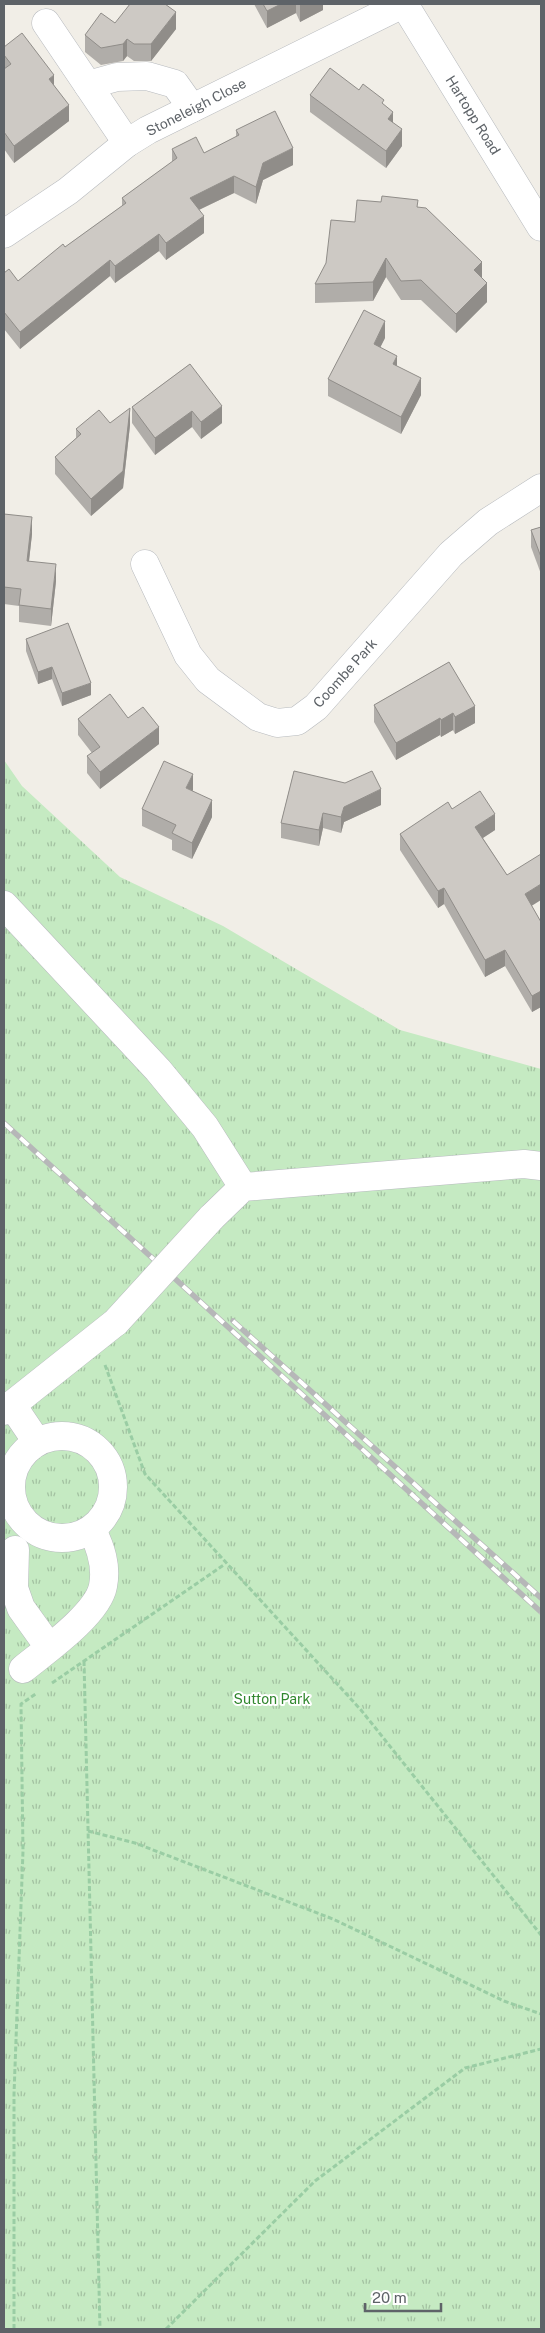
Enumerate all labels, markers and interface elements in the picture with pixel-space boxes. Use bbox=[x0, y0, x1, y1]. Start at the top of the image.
street label: Hartopp Road bbox=[442, 73, 504, 157]
street label: Stoneleigh Close bbox=[143, 75, 249, 139]
street label: Coombe Park bbox=[310, 635, 380, 711]
park label: Sutton Park bbox=[234, 1691, 311, 1707]
scale bar bbox=[365, 2280, 441, 2312]
text: 20 m bbox=[372, 2289, 407, 2306]

